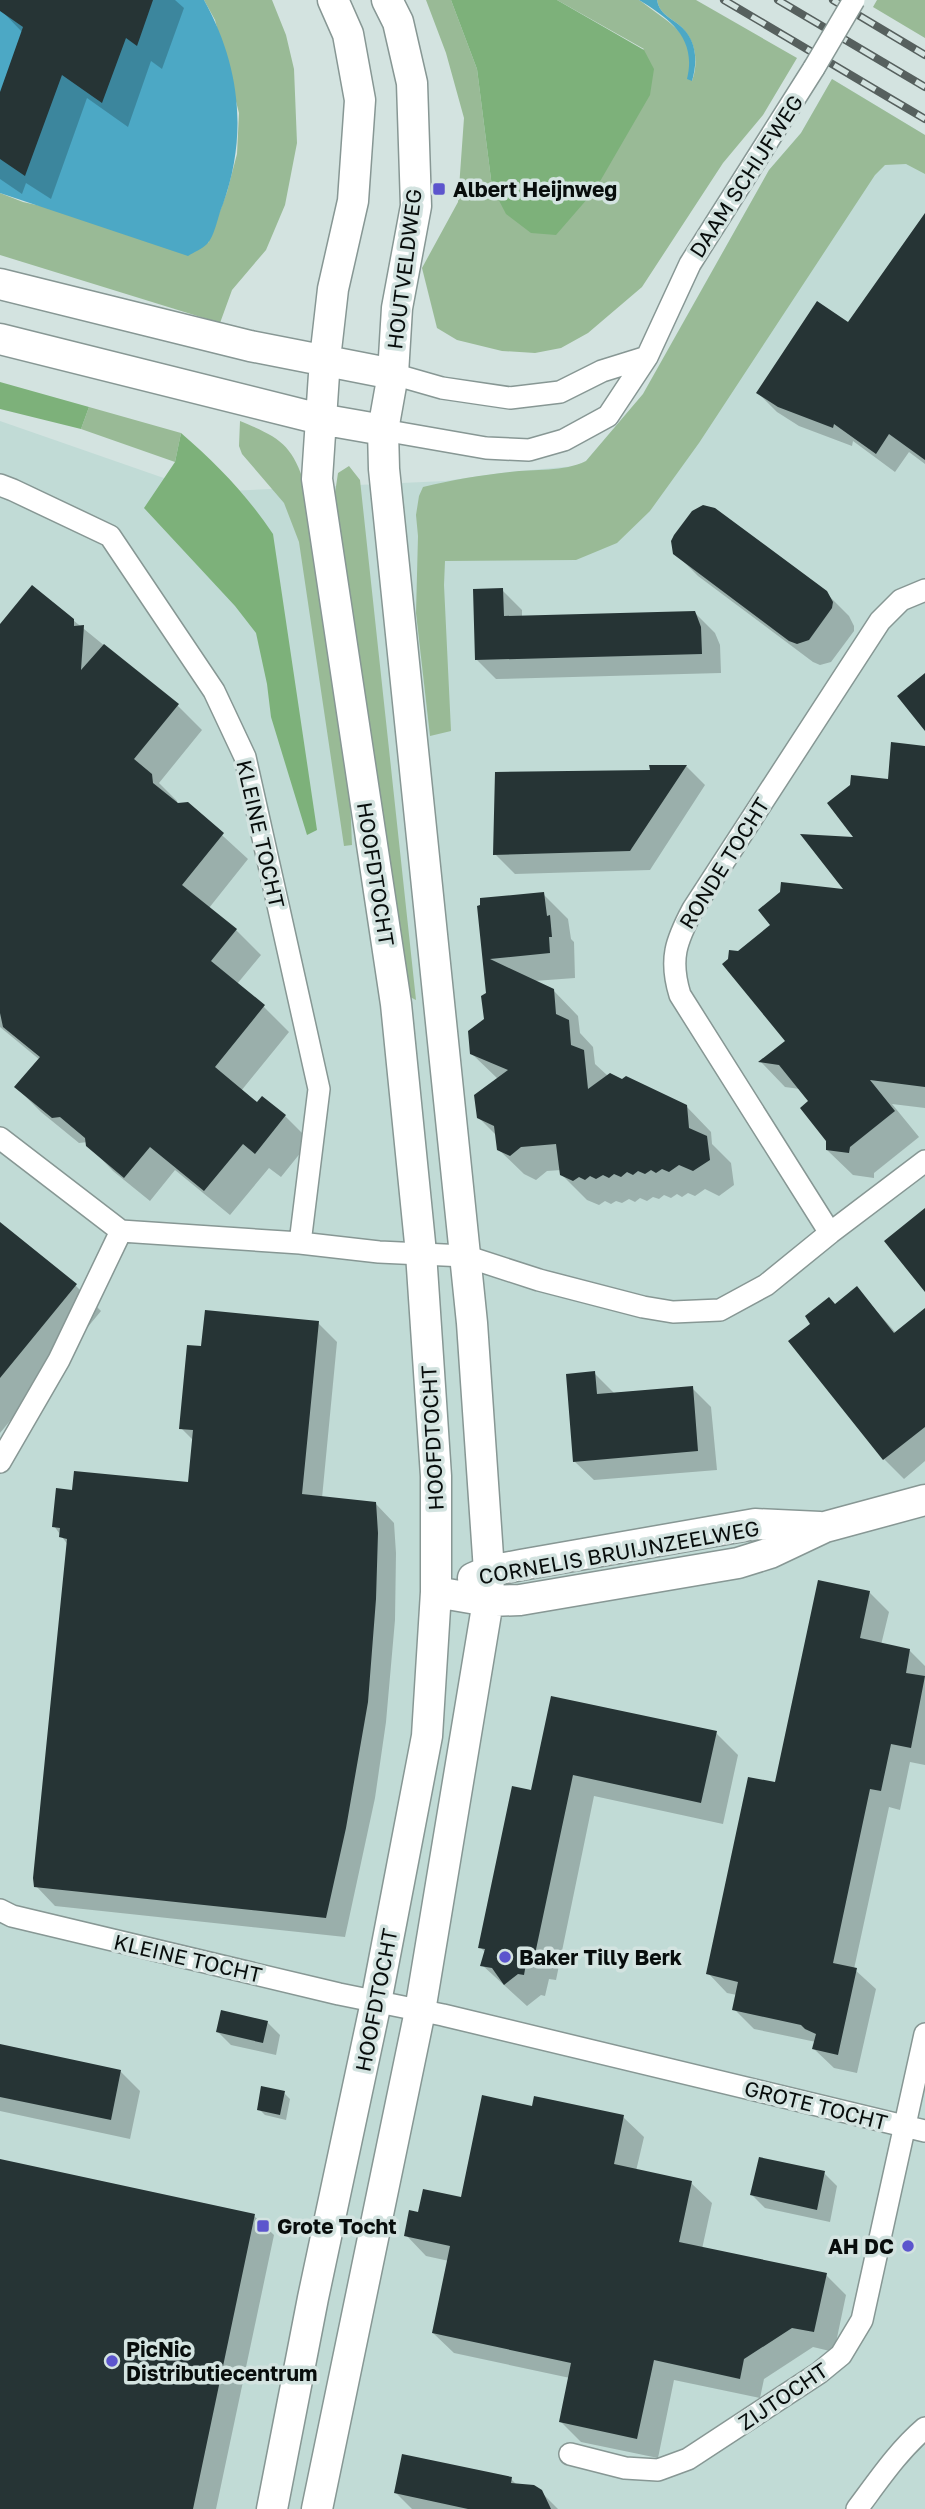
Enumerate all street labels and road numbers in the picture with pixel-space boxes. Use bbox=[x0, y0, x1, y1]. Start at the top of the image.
street label: DAAM SCHIJFWEG bbox=[684, 90, 808, 262]
street label: HOUTVELDWEG bbox=[381, 187, 427, 351]
street label: KLEINE TOCHT bbox=[231, 757, 291, 911]
street label: RONDE TOCHT bbox=[673, 793, 775, 933]
street label: HOOFDTOCHT bbox=[352, 800, 400, 948]
street label: HOOFDTOCHT bbox=[415, 1365, 449, 1511]
street label: CORNELIS BRUIJNZEELWEG bbox=[477, 1515, 761, 1589]
street label: HOOFDTOCHT bbox=[349, 1926, 403, 2074]
street label: KLEINE TOCHT bbox=[111, 1928, 265, 1988]
street label: GROTE TOCHT bbox=[742, 2075, 890, 2135]
street label: ZIJTOCHT bbox=[733, 2357, 833, 2435]

